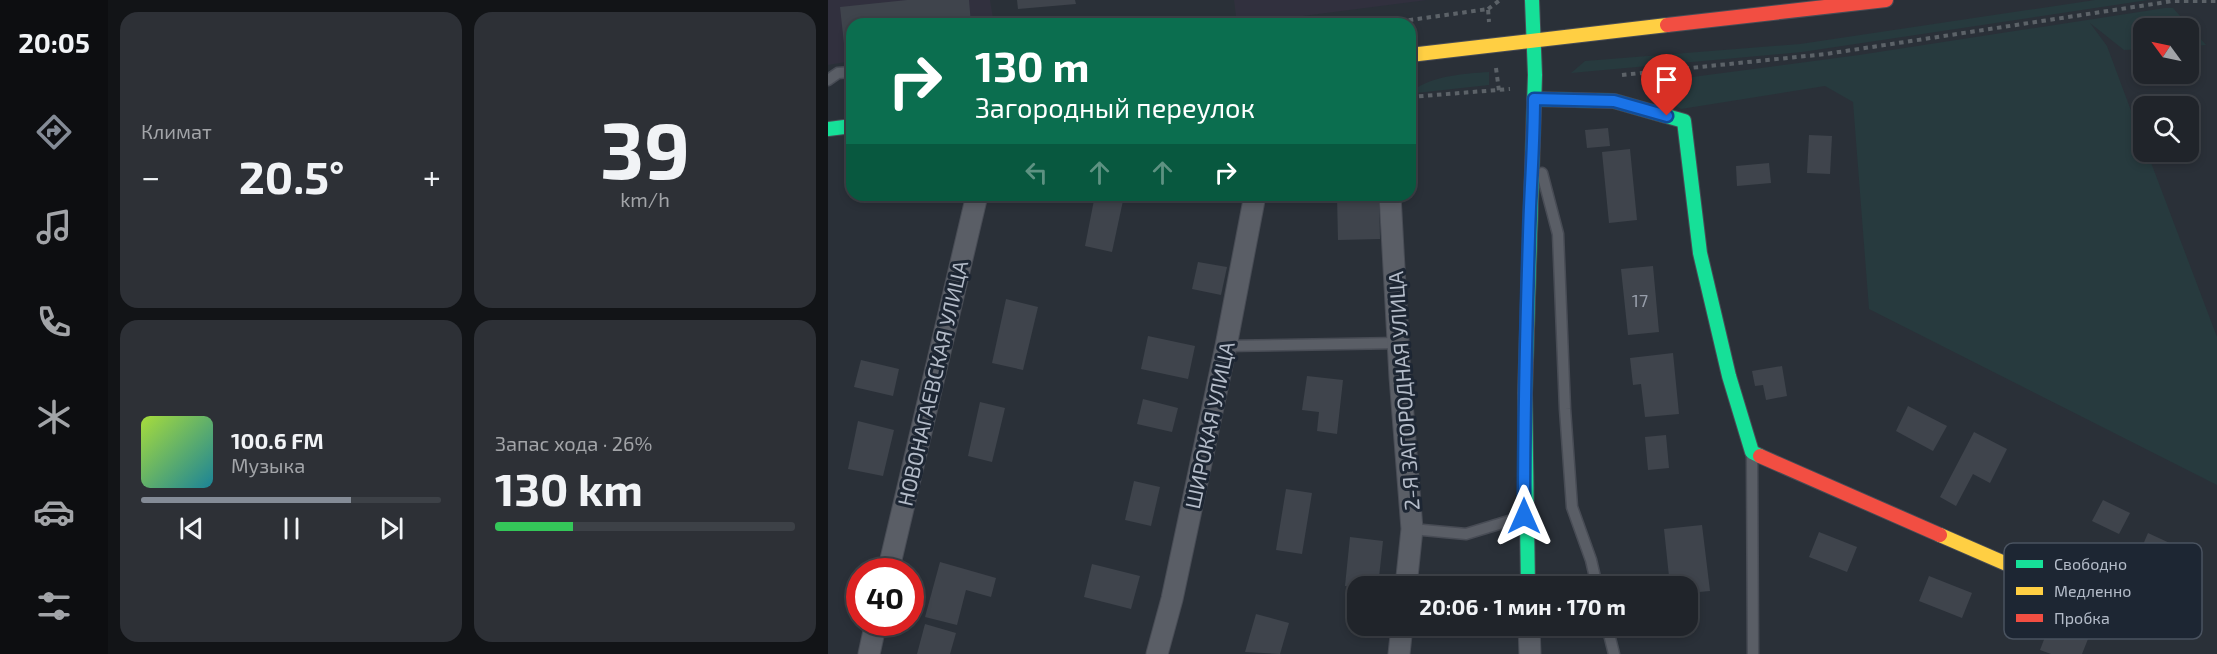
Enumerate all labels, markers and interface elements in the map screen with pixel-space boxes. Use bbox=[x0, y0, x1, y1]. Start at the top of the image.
north arrow bbox=[2133, 18, 2199, 84]
map controls bbox=[2133, 18, 2199, 162]
text: 20:05 bbox=[18, 26, 90, 58]
text: 130 m bbox=[975, 40, 1090, 90]
icon: right bbox=[876, 42, 954, 120]
pin bbox=[1641, 54, 1692, 116]
icon: arrive bbox=[1650, 63, 1683, 96]
text: Загородный переулок bbox=[975, 91, 1255, 123]
button: search bbox=[2133, 96, 2199, 162]
text: 39 bbox=[600, 101, 690, 195]
icon: directions bbox=[33, 111, 75, 153]
text: Климат bbox=[141, 119, 212, 143]
text: 20.5° bbox=[239, 149, 344, 203]
text: − bbox=[141, 156, 160, 196]
text: + bbox=[423, 156, 441, 196]
icon: left bbox=[1020, 156, 1053, 189]
icon: ahead bbox=[1083, 156, 1116, 189]
icon: ahead bbox=[1146, 156, 1179, 189]
icon: right bbox=[1209, 156, 1242, 189]
text: km/h bbox=[620, 187, 670, 211]
icon: music bbox=[33, 206, 75, 248]
street label: НОВОНАГАЕВСКАЯ УЛИЦА bbox=[892, 258, 972, 508]
street label: 2-Я ЗАГОРОДНАЯ УЛИЦА bbox=[1382, 270, 1424, 512]
house number: 17 bbox=[1632, 289, 1648, 311]
icon: phone bbox=[33, 301, 75, 343]
street label: ШИРОКАЯ УЛИЦА bbox=[1179, 339, 1239, 511]
icon: climate bbox=[33, 396, 75, 438]
text: 100.6 FM bbox=[231, 427, 324, 453]
text: Запас хода · 26% bbox=[495, 431, 652, 455]
text: Музыка bbox=[231, 453, 305, 477]
text: 130 km bbox=[495, 461, 643, 515]
position arrow bbox=[1492, 484, 1556, 548]
icon: car bbox=[33, 491, 75, 533]
icon: previous bbox=[175, 512, 208, 545]
icon: pause bbox=[275, 512, 308, 545]
icon: next bbox=[375, 512, 408, 545]
legend bbox=[2004, 543, 2202, 639]
text: Свободно bbox=[2054, 554, 2127, 573]
speed limit sign: 40 bbox=[846, 558, 924, 636]
text: Медленно bbox=[2054, 581, 2131, 600]
icon: filters bbox=[33, 585, 75, 627]
text: 20:06 · 1 мин · 170 m bbox=[1419, 593, 1626, 619]
text: Пробка bbox=[2054, 608, 2110, 627]

